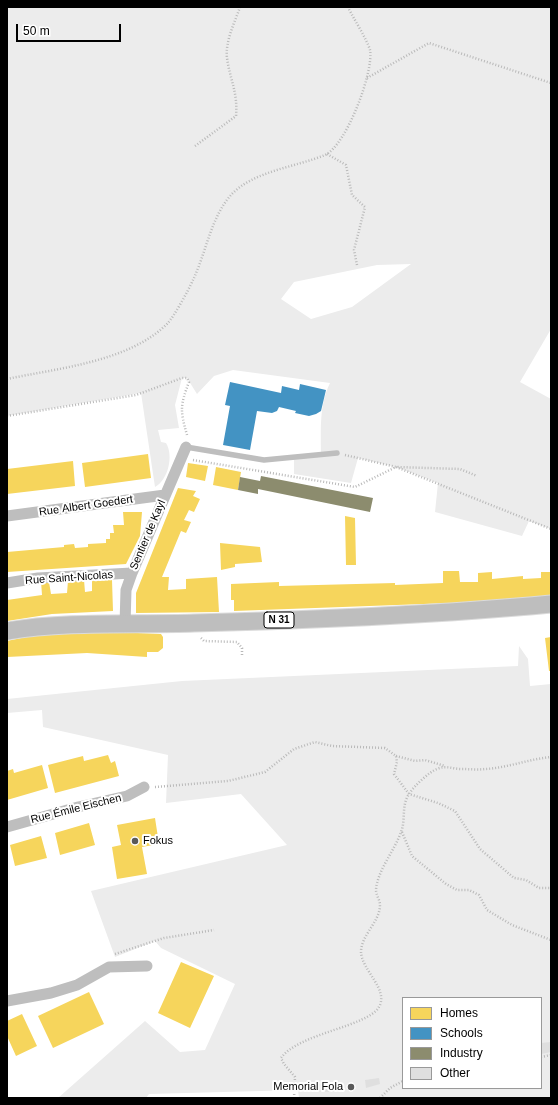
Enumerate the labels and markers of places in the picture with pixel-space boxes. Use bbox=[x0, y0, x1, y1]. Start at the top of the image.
place label: Fokus bbox=[143, 834, 173, 848]
marker: Fokus bbox=[130, 836, 140, 846]
place label: Memorial Fola bbox=[273, 1080, 343, 1094]
marker: Memorial Fola bbox=[346, 1082, 356, 1092]

